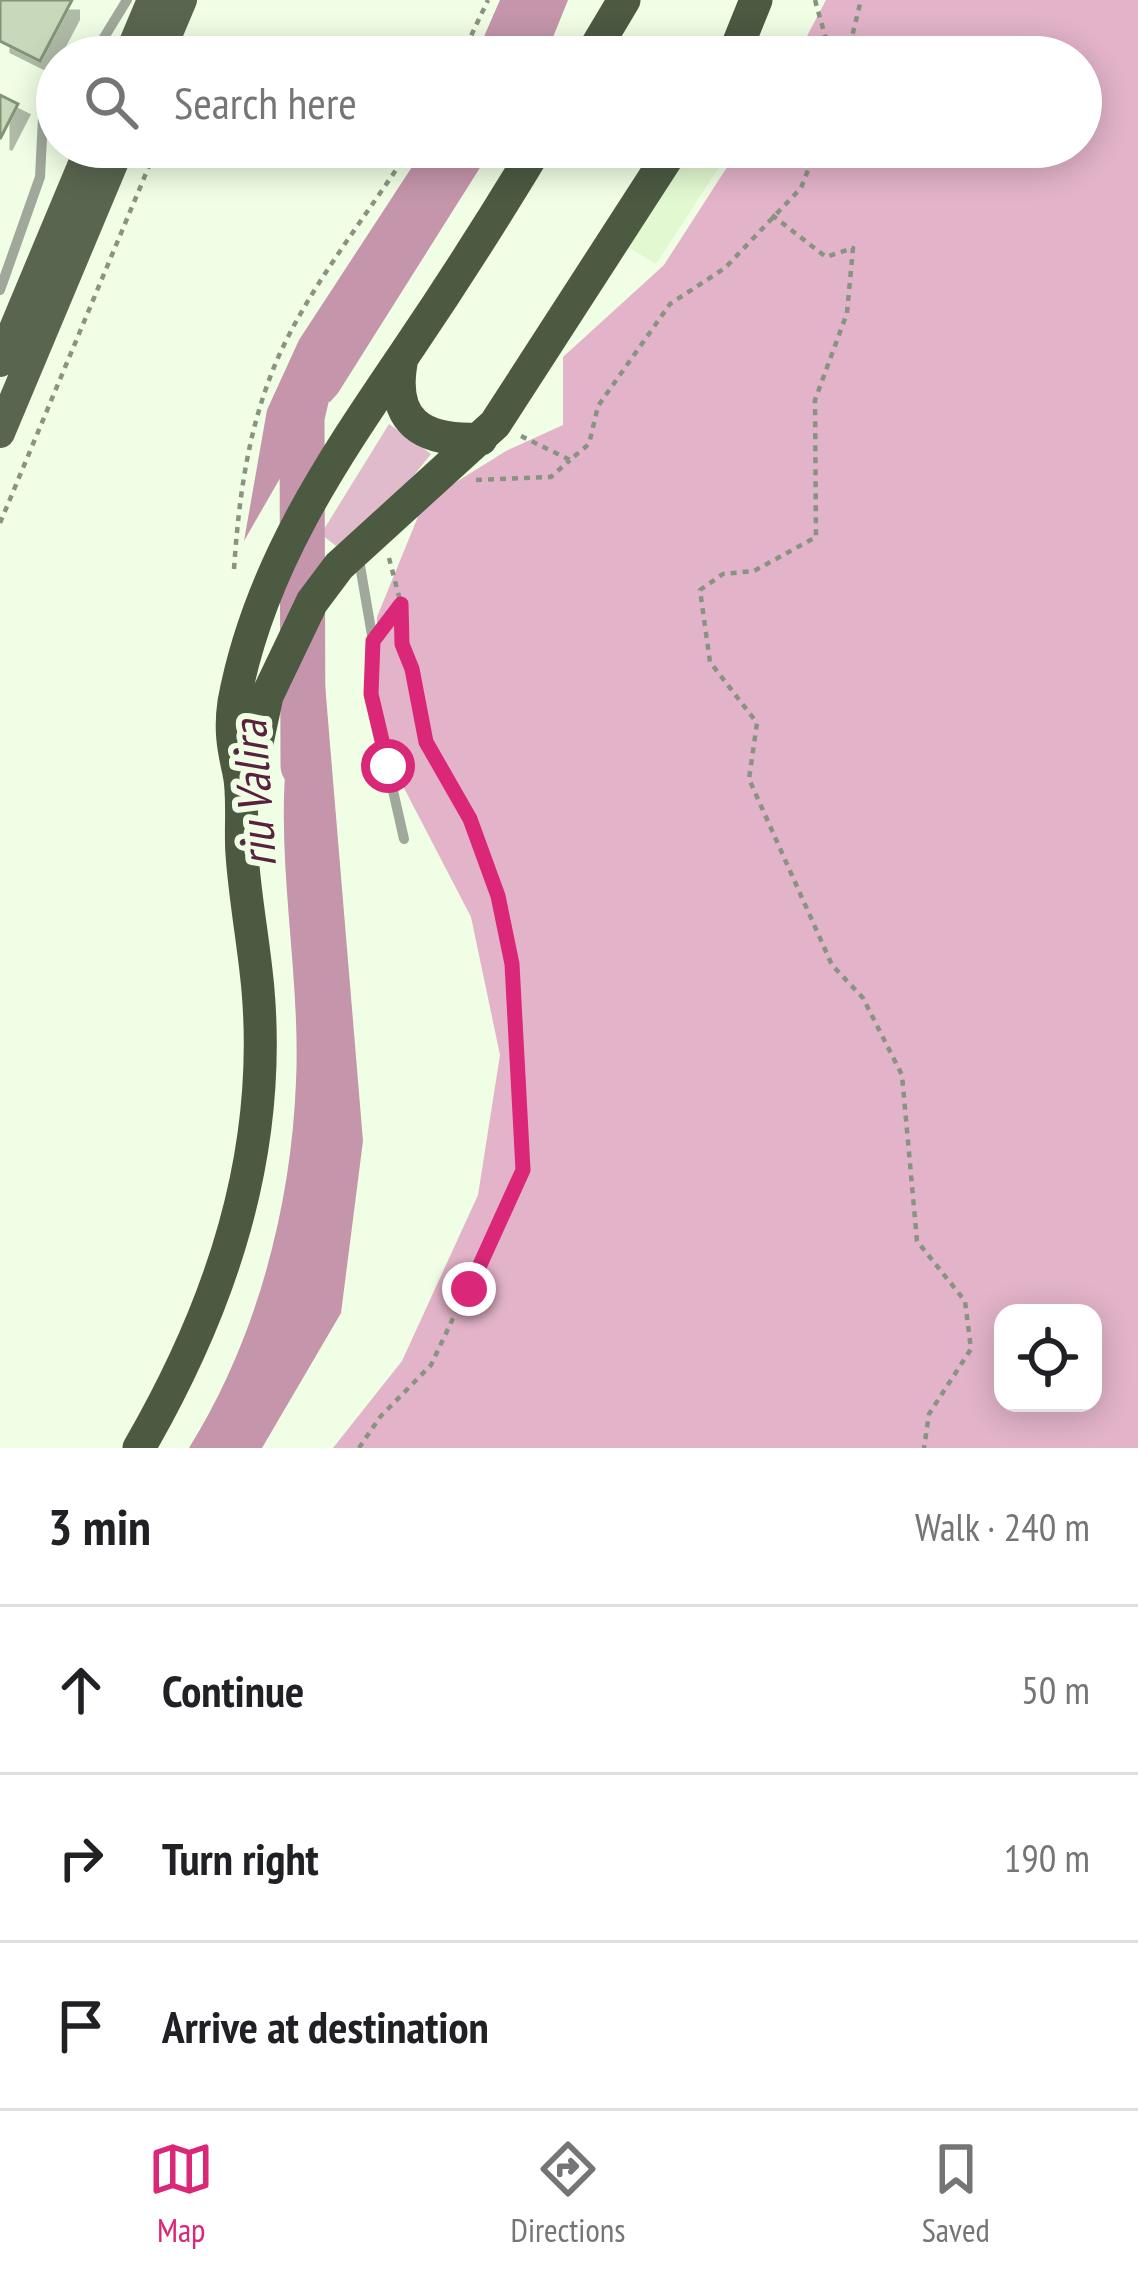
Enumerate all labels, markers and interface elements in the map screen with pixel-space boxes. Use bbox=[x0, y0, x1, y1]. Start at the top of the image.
search box bbox=[36, 36, 1102, 168]
icon: search bbox=[78, 69, 144, 135]
text: Search here bbox=[174, 73, 357, 131]
water label: riu Valira bbox=[217, 716, 289, 869]
route start bbox=[361, 739, 415, 793]
route end bbox=[442, 1262, 496, 1316]
map controls bbox=[994, 1304, 1102, 1412]
button: locate bbox=[994, 1304, 1102, 1412]
text: 3 min bbox=[48, 1493, 151, 1559]
text: Walk · 240 m bbox=[915, 1501, 1090, 1552]
icon: ahead bbox=[48, 1657, 114, 1723]
text: Continue bbox=[162, 1661, 304, 1719]
text: 50 m bbox=[1021, 1664, 1090, 1715]
icon: right bbox=[48, 1825, 114, 1891]
text: Turn right bbox=[162, 1829, 319, 1887]
text: 190 m bbox=[1004, 1832, 1090, 1883]
icon: arrive bbox=[48, 1993, 114, 2059]
text: Arrive at destination bbox=[162, 1997, 489, 2055]
tab: Map bbox=[148, 2136, 214, 2251]
tab: Directions bbox=[511, 2136, 625, 2251]
tab: Saved bbox=[922, 2136, 990, 2251]

